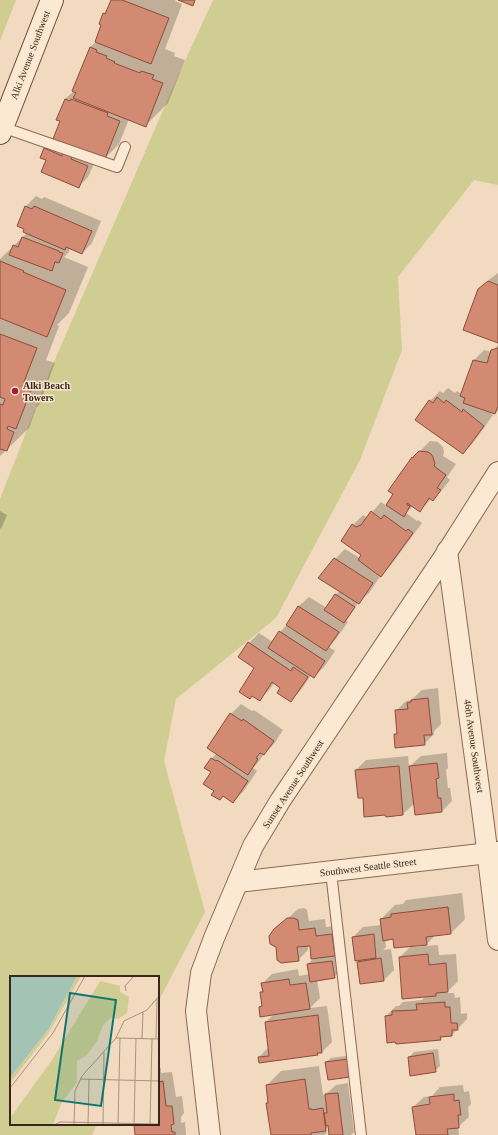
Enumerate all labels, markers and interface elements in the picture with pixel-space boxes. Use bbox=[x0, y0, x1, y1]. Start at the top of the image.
street label: Alki Avenue Southwest bbox=[8, 9, 52, 101]
place label: Alki Beach Towers bbox=[23, 380, 70, 403]
marker: Alki Beach Towers bbox=[10, 386, 20, 396]
street label: 46th Avenue Southwest bbox=[462, 699, 486, 794]
street label: Sunset Avenue Southwest bbox=[260, 738, 326, 830]
street label: Southwest Seattle Street bbox=[319, 856, 417, 878]
inset map bbox=[10, 976, 159, 1125]

